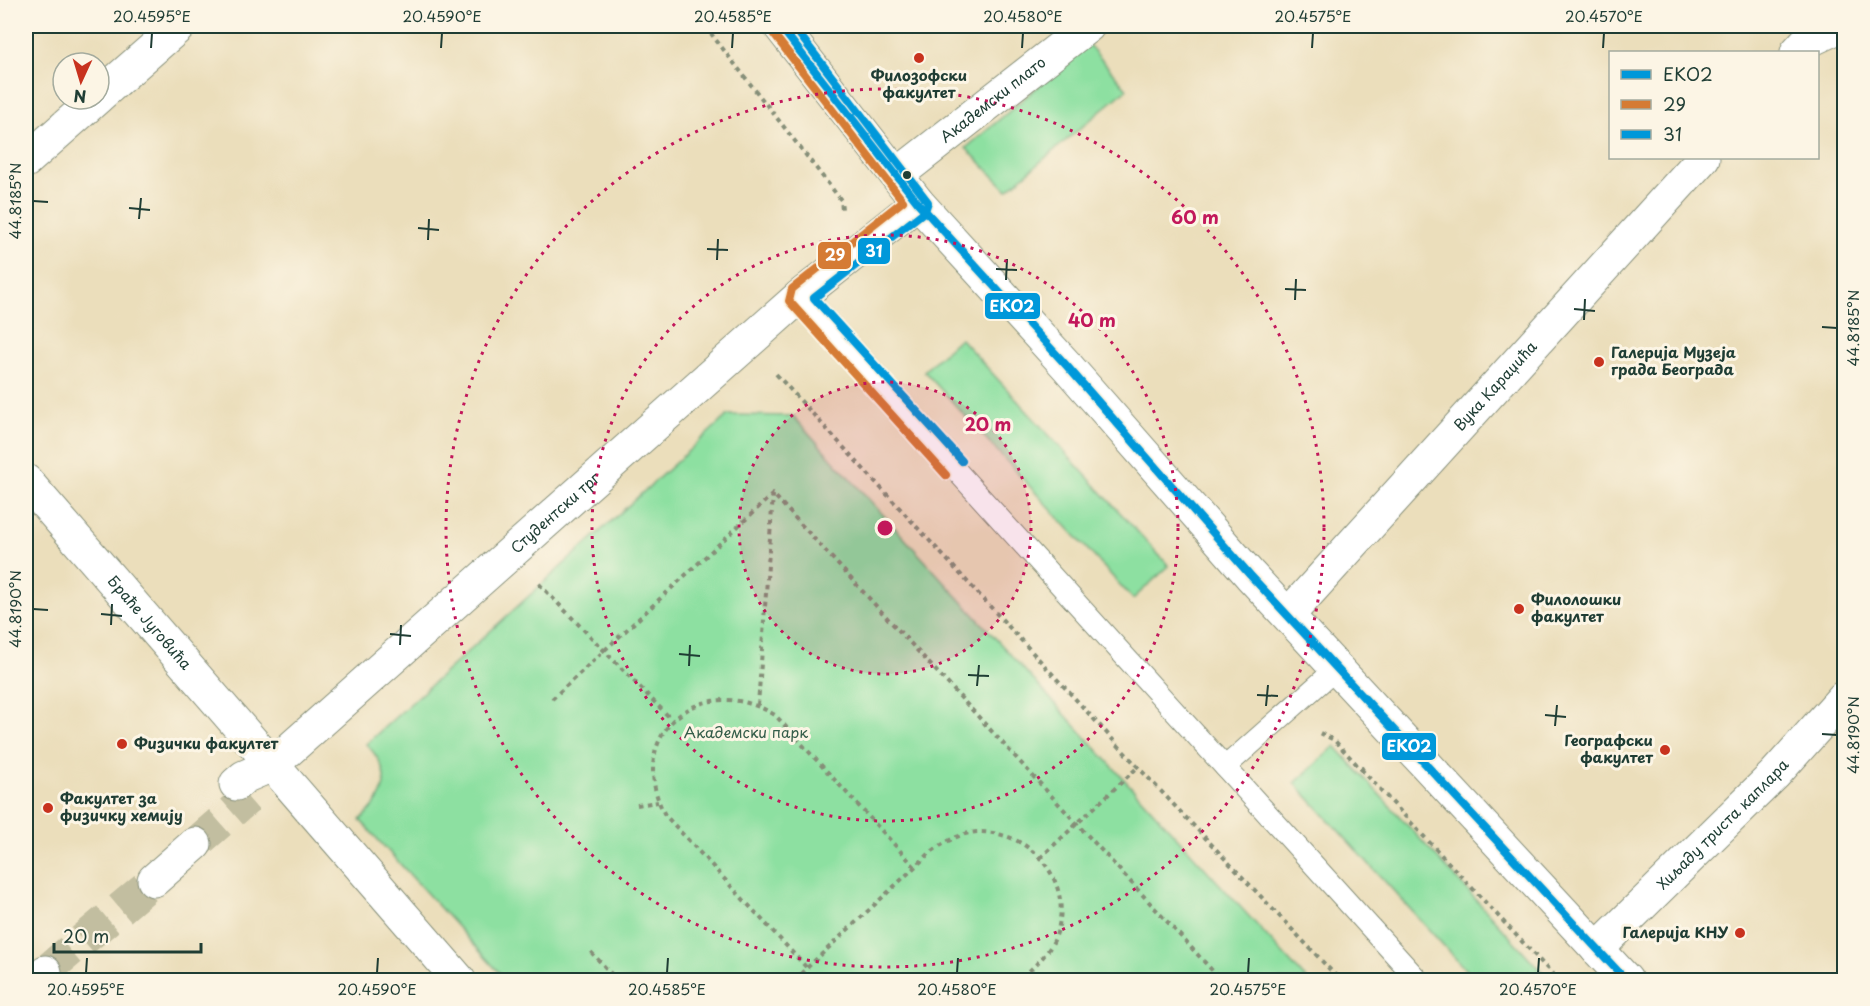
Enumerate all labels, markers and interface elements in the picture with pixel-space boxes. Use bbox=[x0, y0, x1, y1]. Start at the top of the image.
text: 20.4595°E bbox=[113, 4, 191, 27]
text: 20.4590°E bbox=[402, 4, 482, 27]
text: 20.4585°E bbox=[694, 4, 772, 27]
text: 20.4580°E bbox=[983, 4, 1063, 27]
text: 20.4575°E bbox=[1275, 4, 1351, 27]
text: 20.4570°E bbox=[1565, 4, 1643, 27]
street label: Академски плато bbox=[935, 50, 1050, 147]
north arrow bbox=[51, 51, 111, 111]
marker: Филозофски факултет bbox=[912, 51, 926, 65]
legend bbox=[1609, 51, 1819, 159]
text: EKO2 bbox=[1663, 60, 1713, 87]
place label: Филозофски факултет bbox=[871, 63, 967, 103]
text: N bbox=[73, 85, 87, 109]
text: 29 bbox=[1663, 90, 1686, 117]
text: 31 bbox=[1663, 120, 1682, 147]
text: 44.8185°N bbox=[3, 163, 26, 239]
unlabelled marker bbox=[901, 169, 913, 181]
text: 60 m bbox=[1171, 203, 1219, 230]
line badge: 31 bbox=[857, 237, 891, 265]
text: 31 bbox=[865, 238, 883, 262]
line badge: 29 bbox=[817, 241, 852, 270]
text: 29 bbox=[825, 242, 845, 266]
text: 44.8185°N bbox=[1841, 290, 1864, 366]
line badge: EKO2 bbox=[984, 292, 1041, 320]
text: EKO2 bbox=[990, 293, 1035, 317]
text: 40 m bbox=[1068, 306, 1116, 333]
street label: Вука Караџића bbox=[1448, 335, 1542, 435]
place label: Галерија Музеја града Београда bbox=[1611, 340, 1736, 380]
marker: Галерија Музеја града Београда bbox=[1592, 355, 1606, 369]
text: 20 m bbox=[965, 410, 1011, 437]
street label: Студентски трг bbox=[505, 466, 604, 558]
centre of rings bbox=[875, 518, 895, 538]
text: 44.8190°N bbox=[3, 570, 26, 648]
street label: Браће Југовића bbox=[103, 570, 198, 675]
place label: Филолошки факултет bbox=[1531, 587, 1622, 627]
marker: Филолошки факултет bbox=[1512, 602, 1526, 616]
text: 44.8190°N bbox=[1841, 696, 1864, 774]
park label: Академски парк bbox=[684, 720, 808, 743]
place label: Географски факултет bbox=[1564, 728, 1653, 768]
place label: Физички факултет bbox=[134, 731, 279, 754]
line badge: EKO2 bbox=[1381, 732, 1437, 761]
text: EKO2 bbox=[1387, 733, 1432, 757]
marker: Физички факултет bbox=[115, 737, 129, 751]
marker: Географски факултет bbox=[1658, 743, 1672, 757]
street label: Хиљаду триста каплара bbox=[1651, 753, 1794, 894]
place label: Факултет за физичку хемију bbox=[60, 786, 183, 826]
marker: Факултет за физичку хемију bbox=[41, 801, 55, 815]
scale bar bbox=[54, 916, 201, 954]
place label: Галерија КНУ bbox=[1622, 920, 1728, 943]
text: 20 m bbox=[63, 922, 109, 949]
marker: Галерија КНУ bbox=[1733, 926, 1747, 940]
text: 20.4595°E bbox=[47, 977, 125, 1000]
text: 20.4590°E bbox=[337, 977, 417, 1000]
text: 20.4585°E bbox=[628, 977, 706, 1000]
text: 20.4580°E bbox=[917, 977, 997, 1000]
text: 20.4575°E bbox=[1210, 977, 1286, 1000]
text: 20.4570°E bbox=[1499, 977, 1577, 1000]

